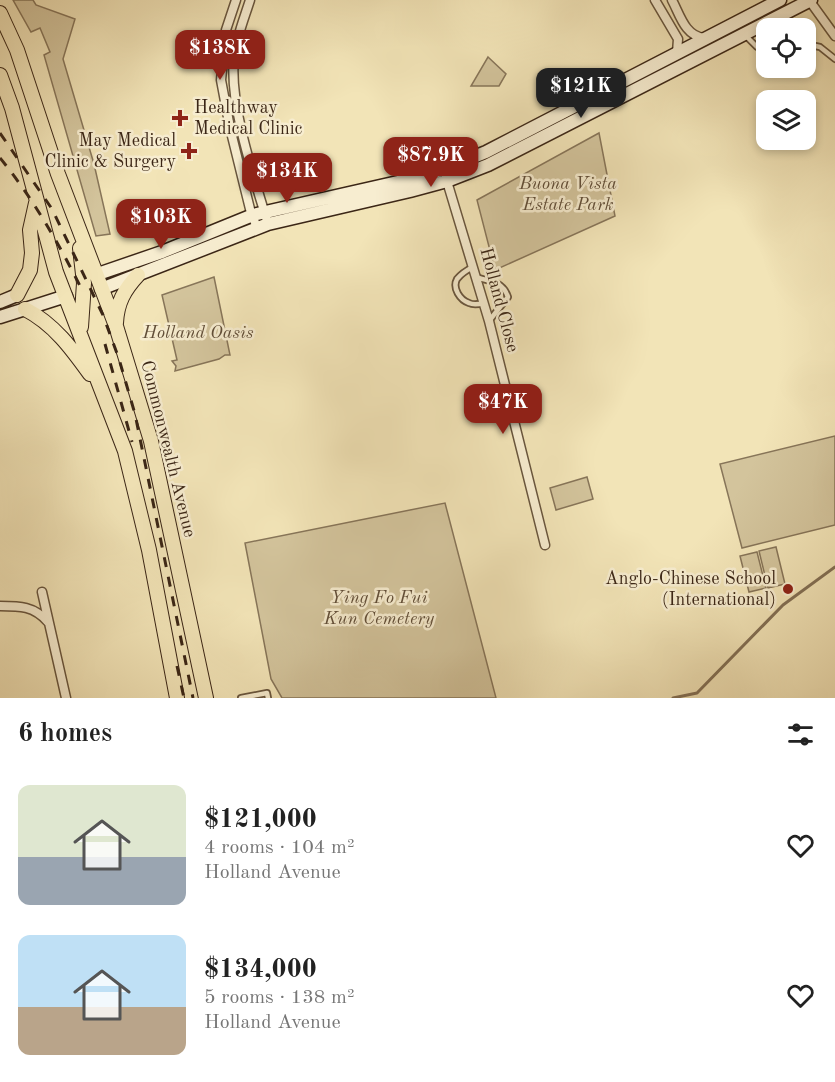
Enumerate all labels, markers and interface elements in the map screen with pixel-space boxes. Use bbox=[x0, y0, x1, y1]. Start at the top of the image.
map controls bbox=[756, 18, 816, 150]
button: locate bbox=[756, 18, 816, 78]
pin: $138K bbox=[178, 30, 262, 81]
text: $138K bbox=[189, 39, 251, 59]
pin: $121K bbox=[539, 68, 623, 119]
text: $121K bbox=[550, 77, 612, 97]
button: layers bbox=[756, 90, 816, 150]
place label: Healthway Medical Clinic bbox=[194, 99, 303, 138]
marker: Healthway Medical Clinic bbox=[171, 109, 189, 127]
place label: May Medical Clinic & Surgery bbox=[44, 132, 176, 171]
pin: $87.9K bbox=[382, 137, 480, 188]
marker: May Medical Clinic & Surgery bbox=[180, 142, 198, 160]
text: $87.9K bbox=[397, 146, 465, 166]
pin: $134K bbox=[245, 153, 329, 204]
text: $134K bbox=[256, 162, 318, 182]
park label: Buona Vista Estate Park bbox=[518, 175, 617, 214]
pin: $103K bbox=[119, 199, 203, 250]
text: $103K bbox=[130, 208, 192, 228]
street label: Holland Close bbox=[476, 246, 522, 354]
park label: Holland Oasis bbox=[141, 324, 254, 342]
street label: Commonwealth Avenue bbox=[137, 359, 199, 539]
pin: $47K bbox=[467, 384, 539, 435]
text: $47K bbox=[478, 393, 528, 413]
place label: Anglo-Chinese School (International) bbox=[605, 570, 776, 609]
marker: Anglo-Chinese School (International) bbox=[781, 582, 795, 596]
park label: Ying Fo Fui Kun Cemetery bbox=[323, 589, 435, 628]
icon: filters bbox=[784, 718, 817, 751]
text: 6 homes bbox=[18, 721, 112, 747]
text: $121,000 bbox=[204, 807, 317, 833]
icon: home bbox=[66, 809, 138, 881]
icon: heart bbox=[784, 829, 817, 862]
text: 4 rooms · 104 m² bbox=[204, 838, 354, 858]
text: Holland Avenue bbox=[204, 863, 341, 883]
text: $134,000 bbox=[204, 957, 317, 983]
icon: home bbox=[66, 959, 138, 1031]
icon: heart bbox=[784, 979, 817, 1012]
text: 5 rooms · 138 m² bbox=[204, 988, 354, 1008]
text: Holland Avenue bbox=[204, 1013, 341, 1033]

